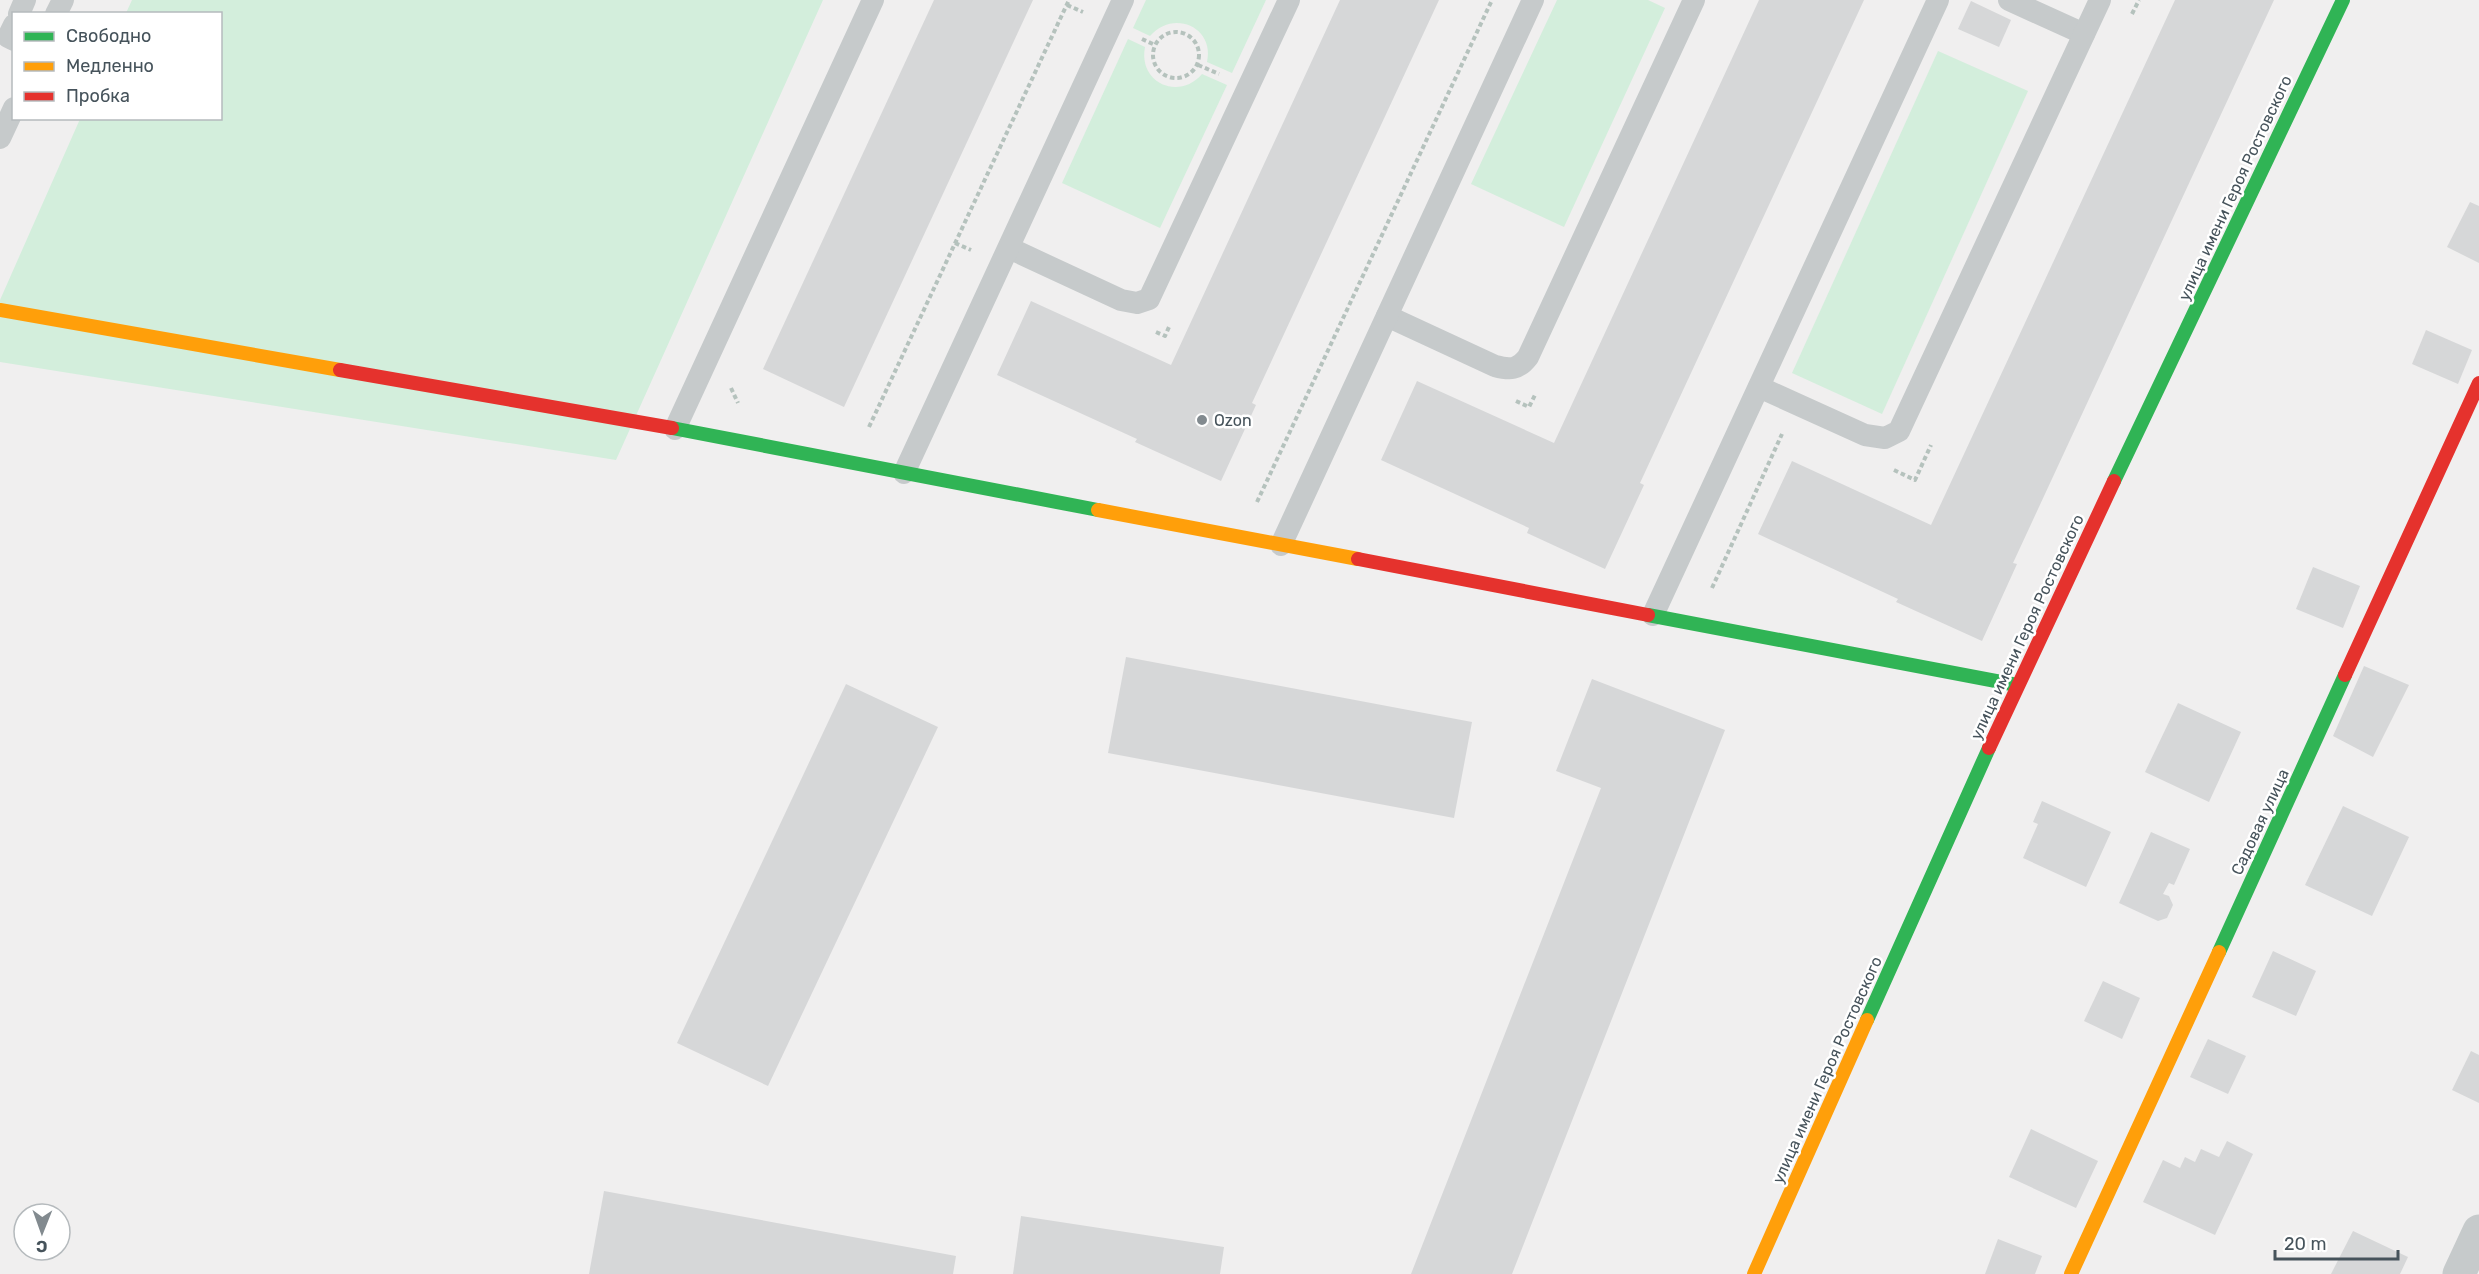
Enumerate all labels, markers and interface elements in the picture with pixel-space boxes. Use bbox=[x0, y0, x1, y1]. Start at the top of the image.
legend bbox=[12, 12, 222, 120]
text: Свободно bbox=[66, 25, 151, 47]
text: Медленно bbox=[66, 55, 154, 77]
street label: улица имени Героя Ростовского bbox=[2174, 72, 2296, 304]
text: Пробка bbox=[66, 85, 130, 107]
place label: Ozon bbox=[1214, 411, 1252, 430]
marker: Ozon bbox=[1195, 413, 1209, 427]
street label: улица имени Героя Ростовского bbox=[1966, 511, 2088, 743]
street label: Садовая улица bbox=[2227, 766, 2293, 878]
street label: улица имени Героя Ростовского bbox=[1768, 954, 1886, 1186]
north arrow bbox=[12, 1202, 72, 1262]
scale bar bbox=[2275, 1223, 2398, 1261]
text: 20 m bbox=[2284, 1233, 2326, 1255]
text: С bbox=[36, 1237, 48, 1256]

